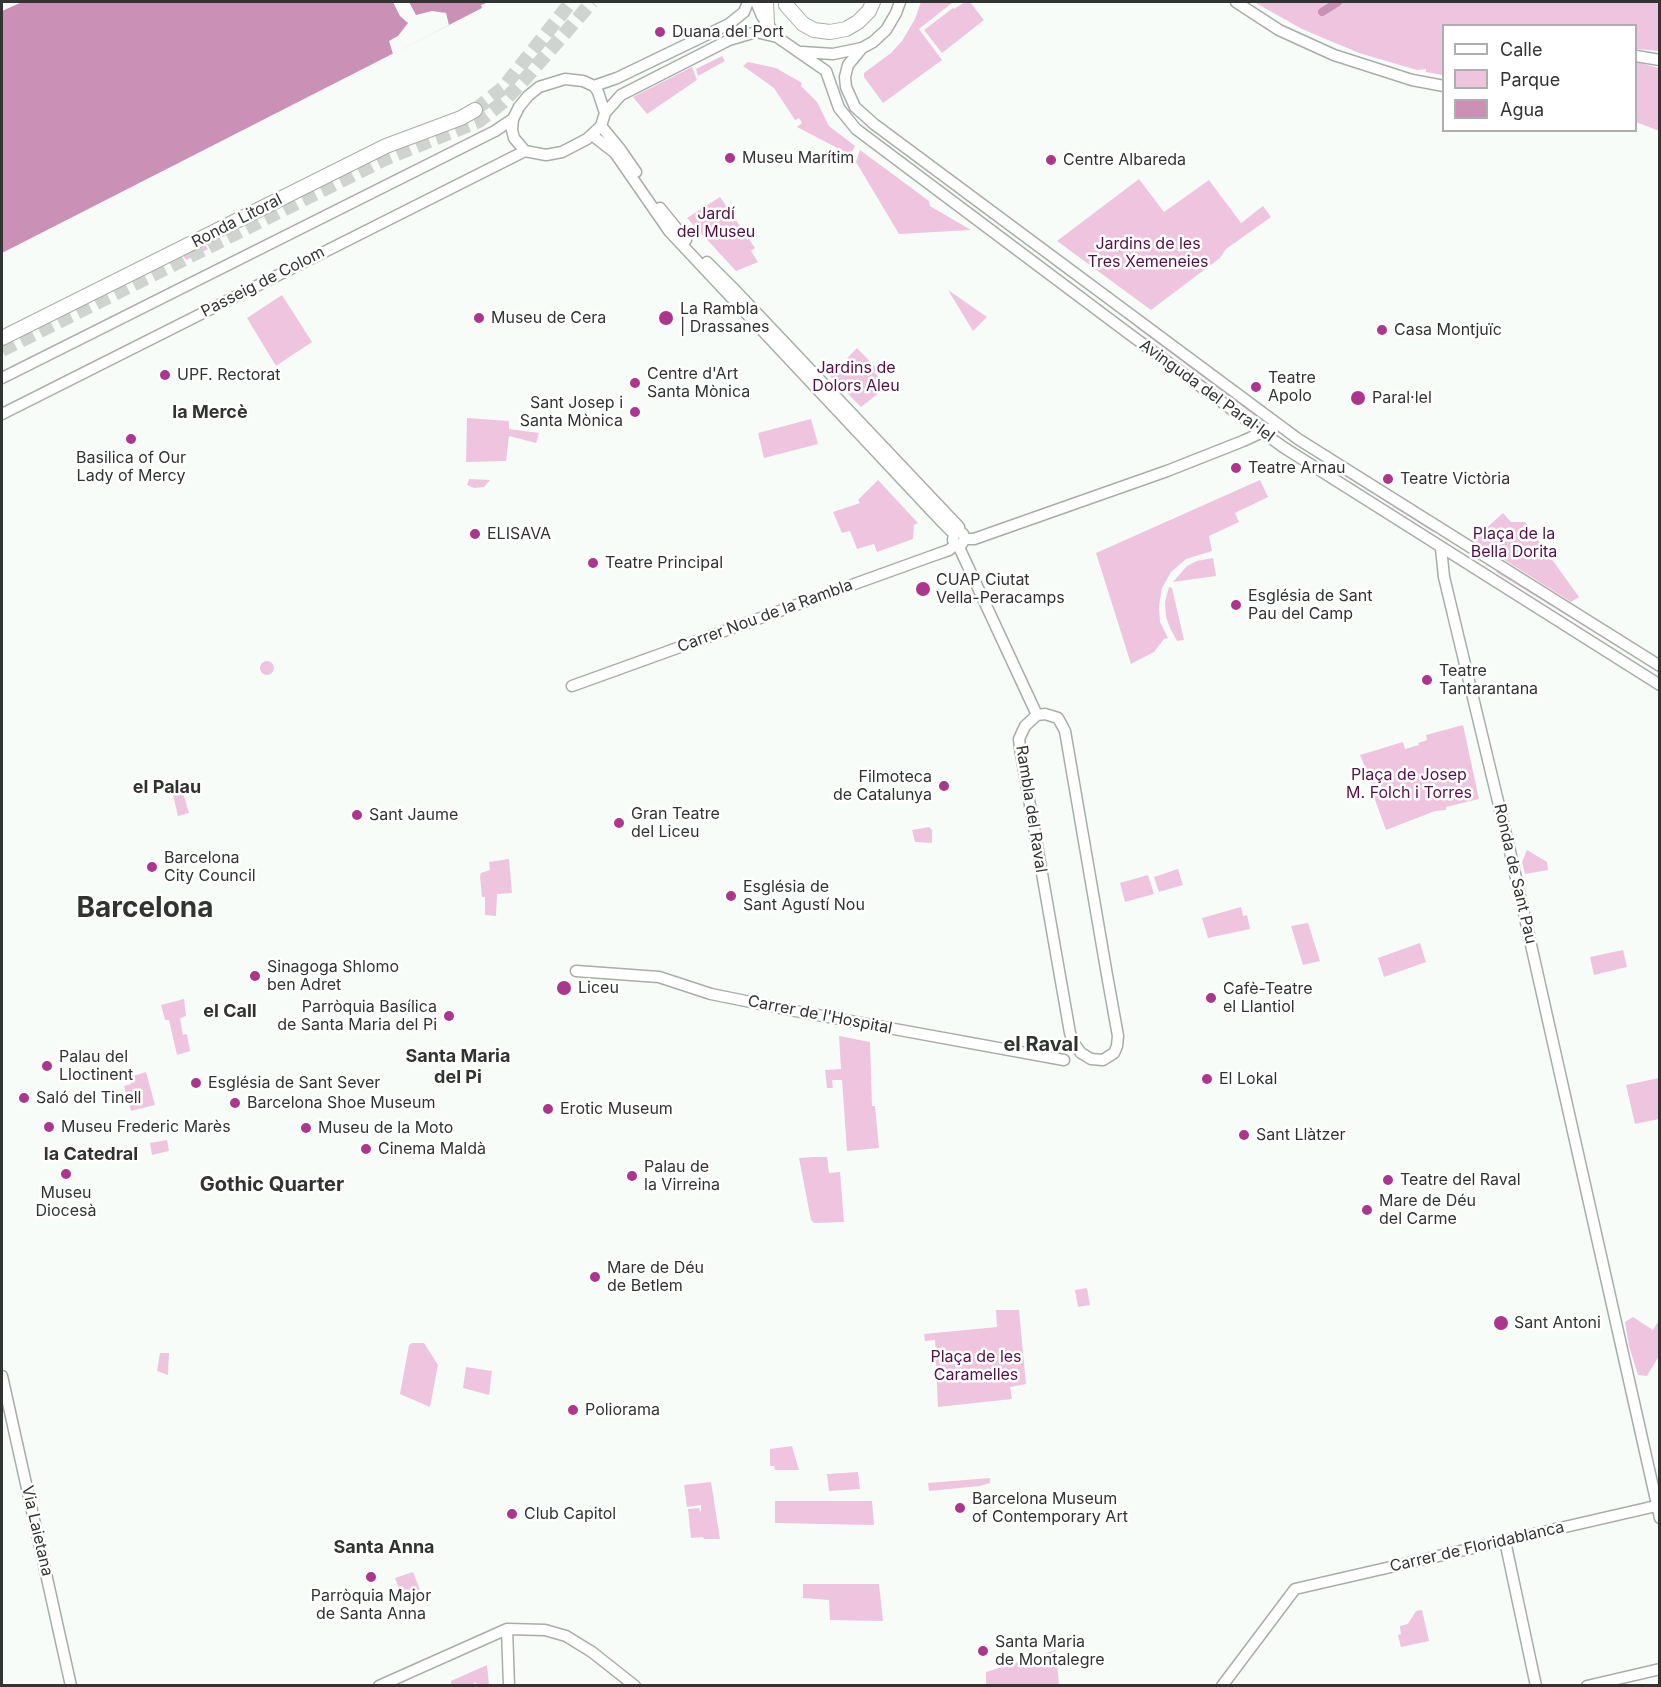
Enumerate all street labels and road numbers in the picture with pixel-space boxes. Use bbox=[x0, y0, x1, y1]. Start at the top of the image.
street label: Ronda Litoral bbox=[189, 190, 285, 252]
street label: Passeig de Colom bbox=[198, 243, 328, 321]
street label: Avinguda del Paral·lel bbox=[1136, 336, 1278, 446]
street label: Carrer Nou de la Rambla bbox=[675, 575, 855, 657]
street label: Rambla del Raval bbox=[1011, 744, 1051, 874]
street label: Ronda de Sant Pau bbox=[1490, 802, 1540, 946]
street label: Carrer de l'Hospital bbox=[746, 992, 894, 1038]
street label: Via Laietana bbox=[17, 1484, 57, 1578]
street label: Carrer de Floridablanca bbox=[1388, 1518, 1566, 1576]

